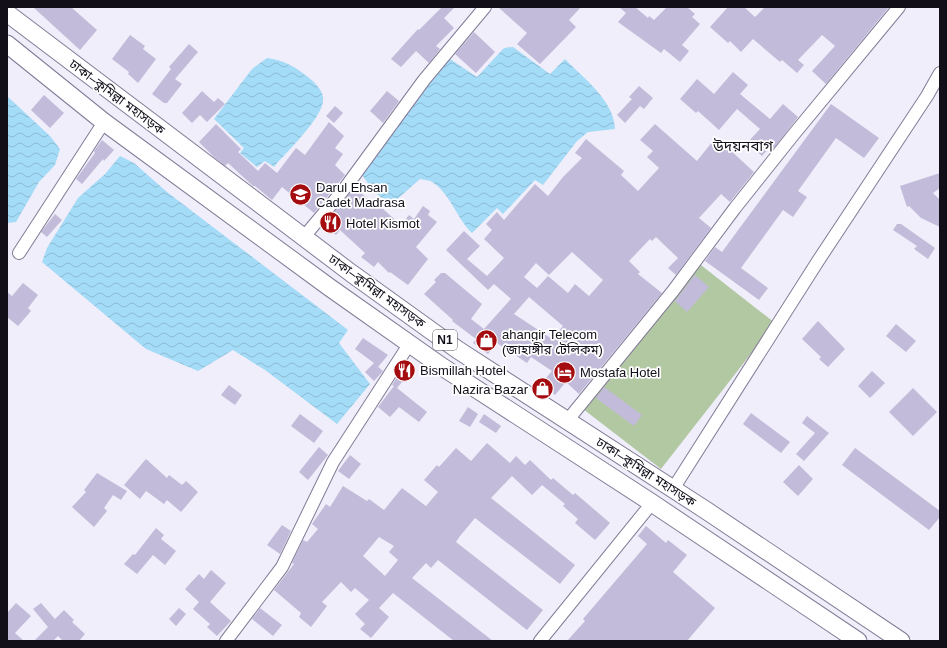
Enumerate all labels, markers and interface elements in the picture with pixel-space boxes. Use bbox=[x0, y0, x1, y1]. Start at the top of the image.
street label: ঢাকা–কুমিল্লা মহাসড়ক bbox=[65, 56, 168, 139]
district label: উদয়নবাগ bbox=[712, 137, 773, 154]
place label: Darul Ehsan Cadet Madrasa bbox=[316, 180, 406, 210]
school or university icon: Darul Ehsan Cadet Madrasa bbox=[288, 181, 314, 207]
restaurant icon: Hotel Kismot bbox=[317, 210, 343, 236]
place label: Hotel Kismot bbox=[346, 216, 420, 231]
street label: ঢাকা–কুমিল্লা মহাসড়ক bbox=[324, 250, 429, 332]
place label: ahangir Telecom (জাহাঙ্গীর টেলিকম) bbox=[502, 327, 603, 357]
shop icon: ahangir Telecom (জাহাঙ্গীর টেলিকম) bbox=[473, 328, 499, 354]
road number: N1 bbox=[433, 330, 457, 350]
restaurant icon: Bismillah Hotel bbox=[392, 357, 418, 383]
hotel icon: Mostafa Hotel bbox=[551, 359, 577, 385]
place label: Bismillah Hotel bbox=[420, 363, 506, 378]
place label: Mostafa Hotel bbox=[580, 365, 660, 380]
shop icon: Nazira Bazar bbox=[530, 376, 556, 402]
place label: Nazira Bazar bbox=[453, 382, 529, 397]
street label: ঢাকা–কুমিল্লা মহাসড়ক bbox=[592, 434, 699, 511]

